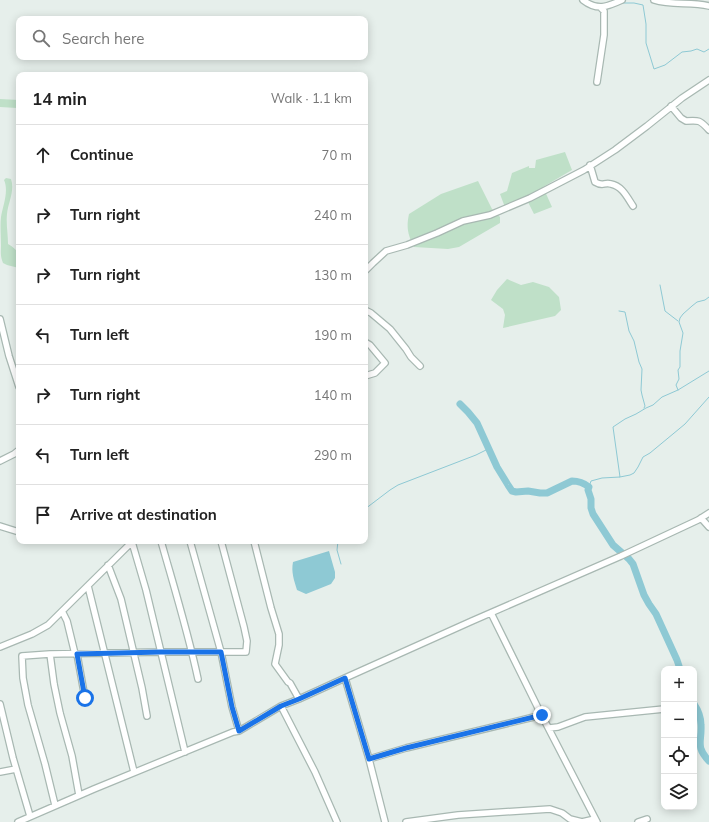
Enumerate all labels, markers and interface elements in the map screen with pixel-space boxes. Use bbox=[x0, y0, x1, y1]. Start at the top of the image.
search box bbox=[16, 16, 368, 60]
icon: search bbox=[30, 27, 52, 49]
text: Search here bbox=[62, 29, 144, 48]
text: 14 min bbox=[32, 88, 87, 109]
text: Walk · 1.1 km bbox=[271, 90, 352, 106]
icon: ahead bbox=[32, 144, 54, 166]
text: Continue bbox=[70, 145, 133, 164]
text: 70 m bbox=[322, 147, 352, 163]
icon: right bbox=[32, 204, 54, 226]
text: Turn right bbox=[70, 205, 140, 224]
text: 240 m bbox=[314, 207, 352, 223]
icon: right bbox=[32, 264, 54, 286]
text: Turn right bbox=[70, 265, 140, 284]
text: 130 m bbox=[314, 267, 352, 283]
icon: left bbox=[32, 324, 54, 346]
text: Turn left bbox=[70, 325, 129, 344]
text: 190 m bbox=[314, 327, 352, 343]
icon: right bbox=[32, 384, 54, 406]
text: Turn right bbox=[70, 385, 140, 404]
text: 140 m bbox=[314, 387, 352, 403]
icon: left bbox=[32, 444, 54, 466]
text: Turn left bbox=[70, 445, 129, 464]
text: 290 m bbox=[314, 447, 352, 463]
icon: arrive bbox=[32, 504, 54, 526]
text: Arrive at destination bbox=[70, 505, 217, 524]
map controls bbox=[661, 666, 697, 810]
button: + bbox=[661, 666, 697, 702]
route start bbox=[76, 689, 94, 707]
button: − bbox=[661, 702, 697, 738]
route end bbox=[533, 706, 551, 724]
button: locate bbox=[661, 738, 697, 774]
button: layers bbox=[661, 774, 697, 810]

